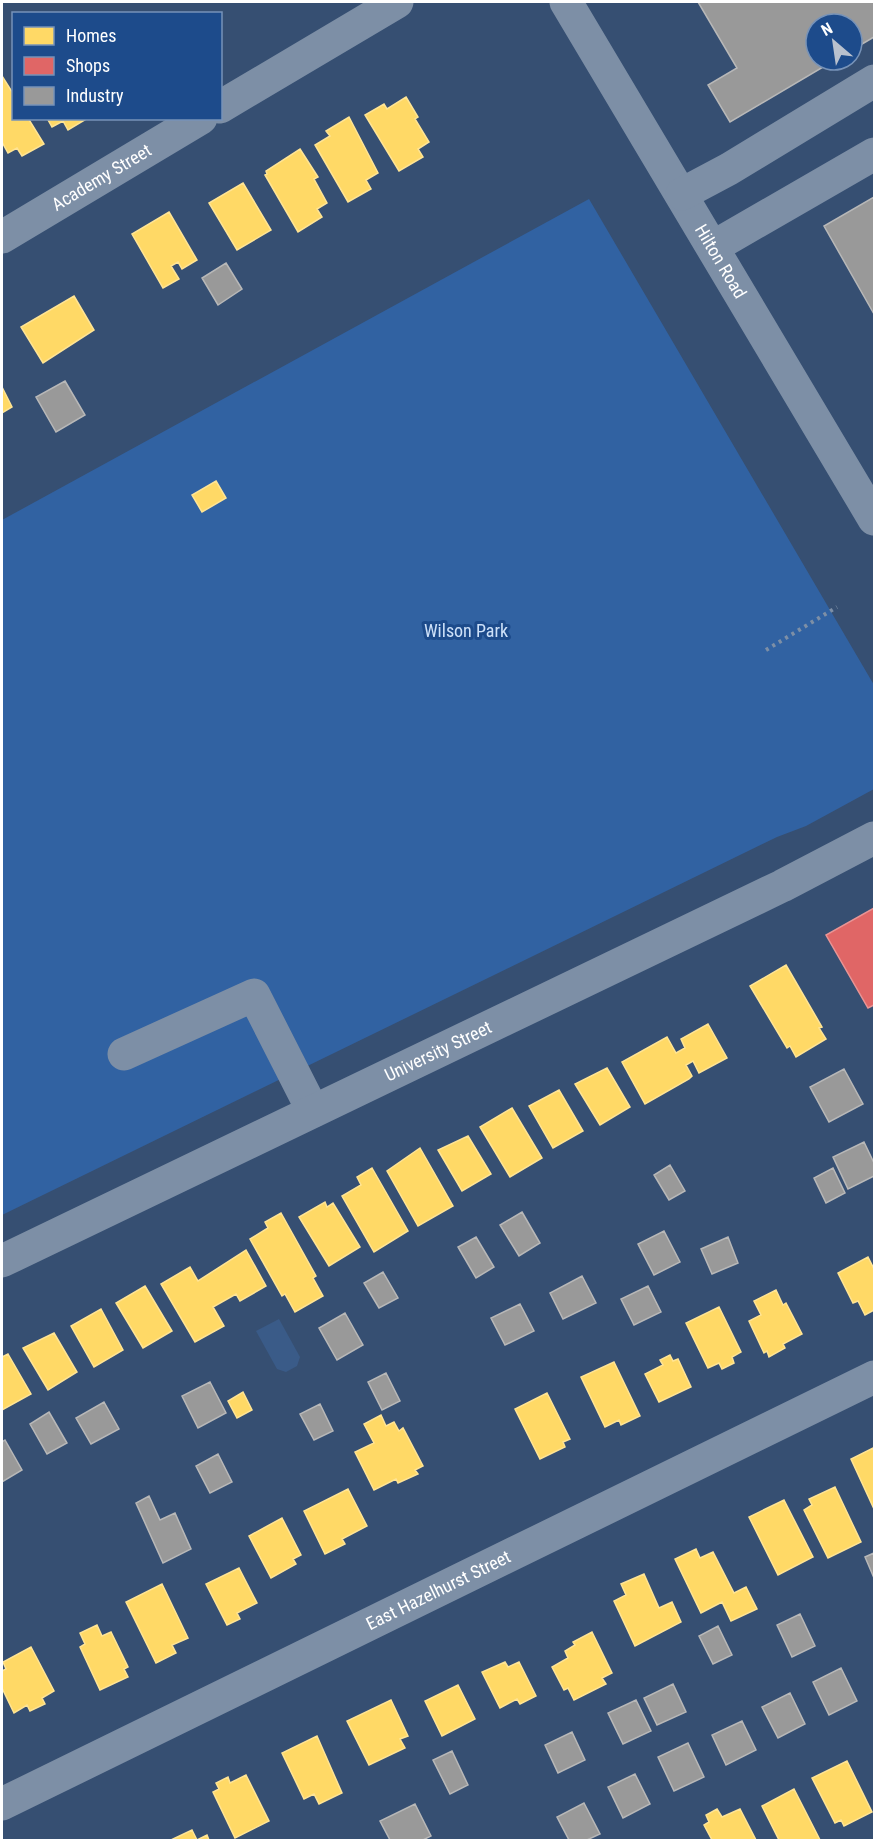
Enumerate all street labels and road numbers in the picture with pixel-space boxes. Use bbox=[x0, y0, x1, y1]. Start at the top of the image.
street label: Academy Street bbox=[48, 139, 155, 215]
street label: Hilton Road bbox=[691, 220, 751, 302]
street label: University Street bbox=[381, 1016, 495, 1085]
street label: East Hazelhurst Street bbox=[363, 1546, 514, 1634]

